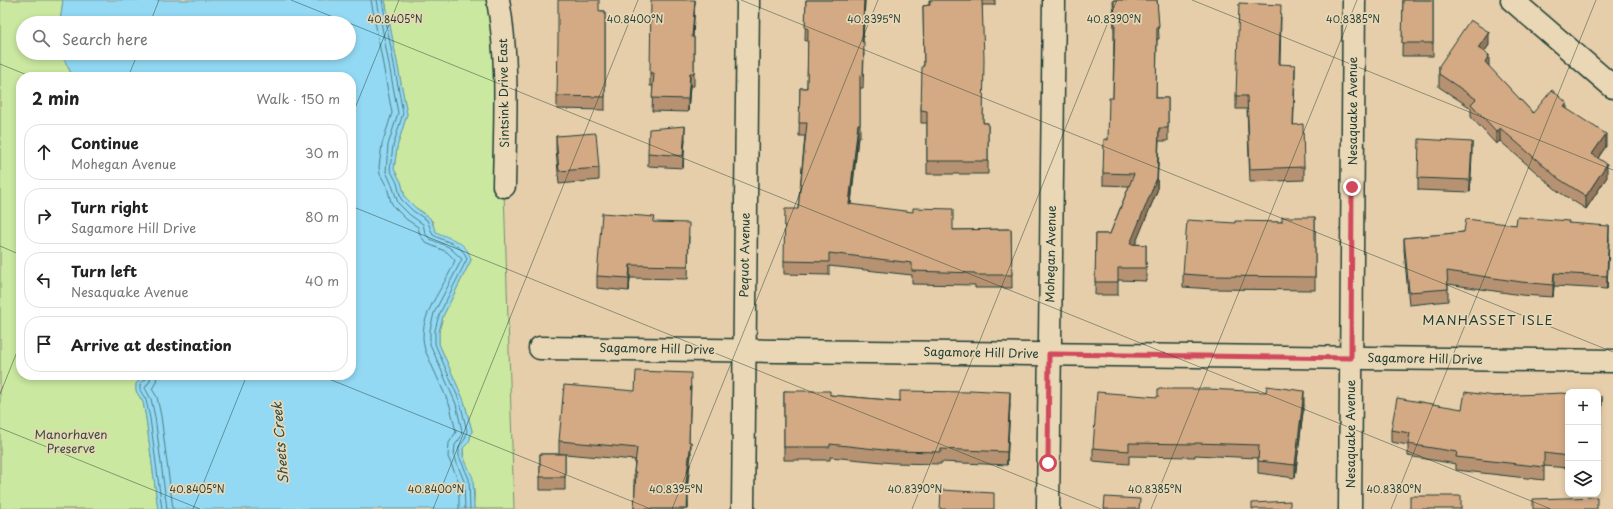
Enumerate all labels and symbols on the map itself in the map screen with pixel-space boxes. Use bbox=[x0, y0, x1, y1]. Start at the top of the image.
text: 40.8405°N bbox=[368, 11, 423, 26]
text: 40.8400°N bbox=[607, 11, 663, 26]
text: 40.8395°N bbox=[847, 11, 901, 26]
text: 40.8390°N bbox=[1087, 11, 1141, 26]
text: 40.8385°N bbox=[1326, 11, 1380, 26]
street label: Sintsink Drive East bbox=[493, 38, 513, 148]
street label: Nesaquake Avenue bbox=[1343, 56, 1361, 165]
route end bbox=[1343, 178, 1361, 196]
street label: Mohegan Avenue bbox=[1040, 205, 1060, 303]
street label: Pequot Avenue bbox=[734, 212, 754, 298]
district label: MANHASSET ISLE bbox=[1422, 310, 1554, 329]
street label: Sagamore Hill Drive bbox=[599, 338, 715, 358]
street label: Sagamore Hill Drive bbox=[923, 342, 1039, 362]
street label: Sagamore Hill Drive bbox=[1367, 348, 1483, 368]
street label: Nesaquake Avenue bbox=[1341, 379, 1359, 488]
water label: Sheets Creek bbox=[266, 400, 293, 485]
park label: Manorhaven Preserve bbox=[34, 425, 108, 457]
route start bbox=[1039, 454, 1057, 472]
text: 40.8405°N bbox=[170, 481, 225, 496]
text: 40.8400°N bbox=[408, 481, 464, 496]
text: 40.8395°N bbox=[649, 481, 703, 496]
text: 40.8390°N bbox=[888, 481, 942, 496]
text: 40.8385°N bbox=[1128, 481, 1182, 496]
text: 40.8380°N bbox=[1366, 481, 1422, 496]

